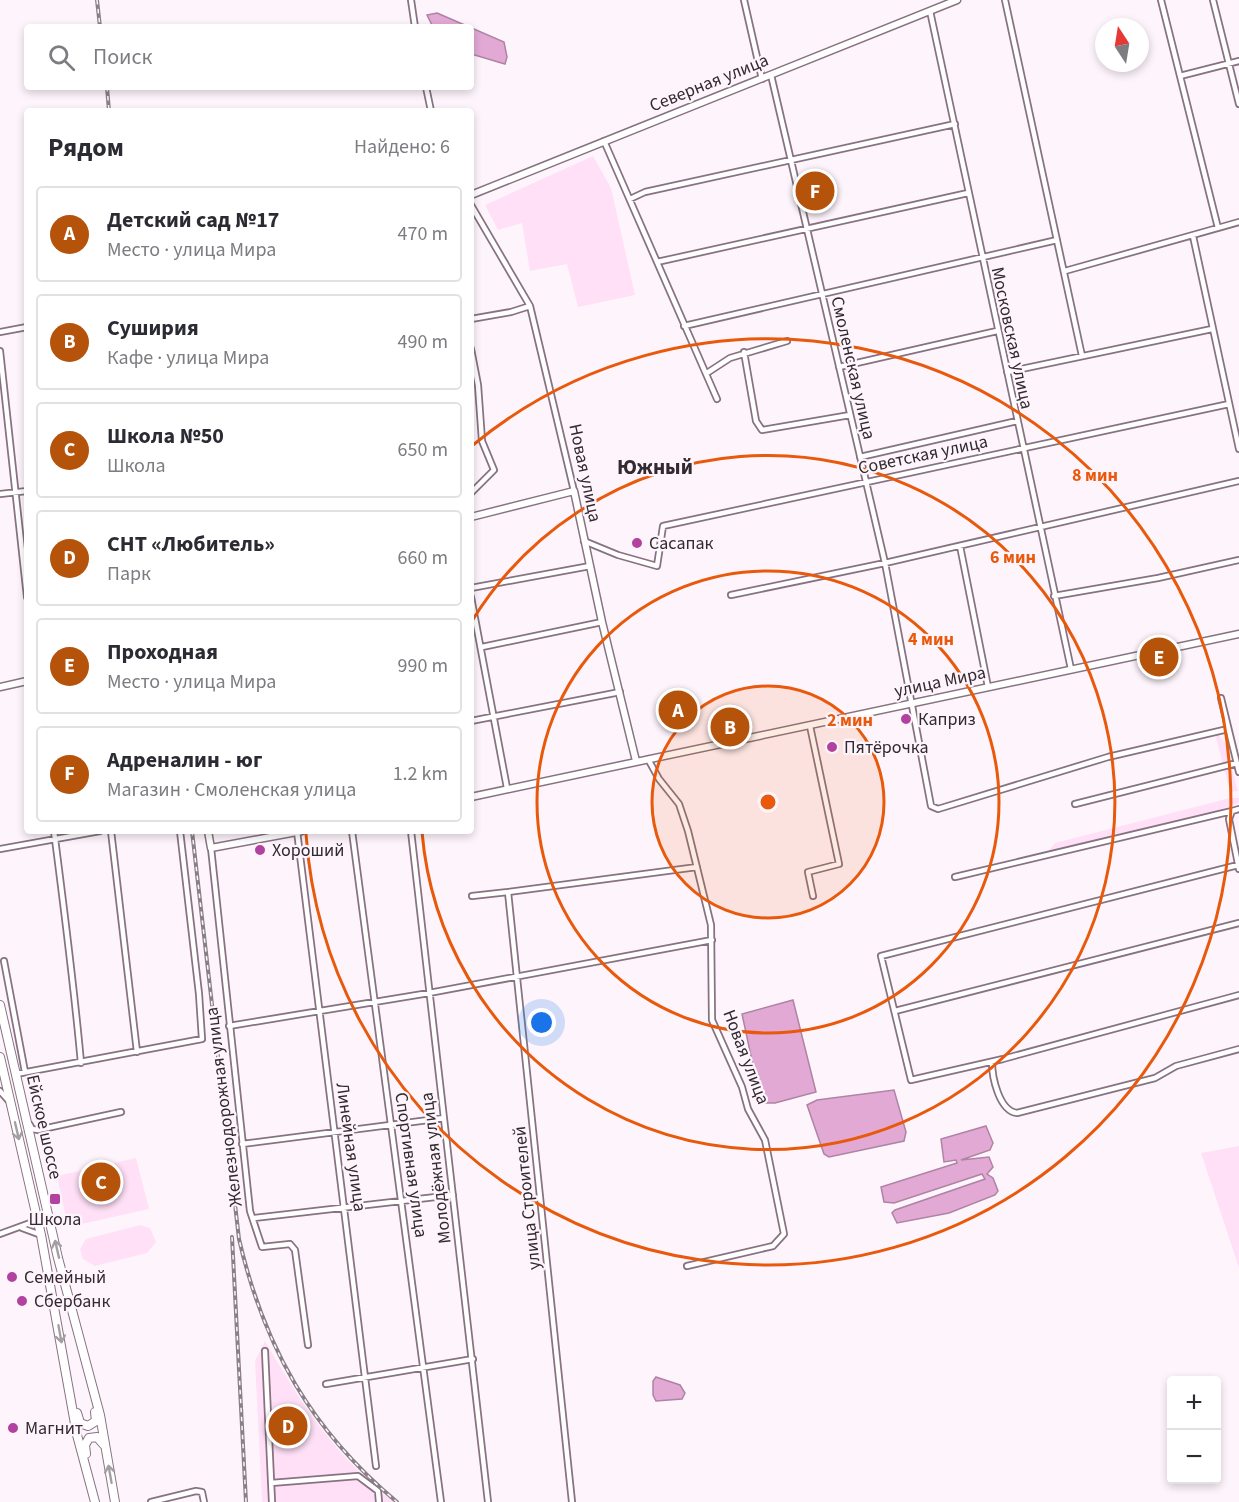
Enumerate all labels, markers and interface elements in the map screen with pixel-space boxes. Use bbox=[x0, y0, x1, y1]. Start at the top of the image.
north arrow bbox=[1095, 18, 1149, 72]
search box bbox=[24, 24, 474, 90]
icon: search bbox=[45, 41, 78, 74]
text: Поиск bbox=[93, 41, 152, 73]
street label: Северная улица bbox=[646, 48, 772, 118]
text: Рядом bbox=[48, 129, 124, 166]
text: Найдено: 6 bbox=[354, 133, 450, 161]
pin: F bbox=[796, 168, 834, 213]
text: Детский сад №17 bbox=[107, 204, 280, 236]
text: A bbox=[64, 220, 75, 248]
text: 470 m bbox=[398, 220, 448, 248]
text: Место · улица Мира bbox=[107, 236, 276, 264]
street label: Московская улица bbox=[985, 265, 1039, 411]
street label: Смоленская улица bbox=[824, 294, 882, 442]
text: Суширия bbox=[107, 312, 199, 344]
text: B bbox=[63, 328, 76, 356]
text: 490 m bbox=[398, 328, 448, 356]
text: Кафе · улица Мира bbox=[107, 344, 269, 372]
text: Школа №50 bbox=[107, 420, 224, 452]
street label: Новая улица bbox=[562, 422, 608, 524]
street label: Советская улица bbox=[856, 429, 990, 481]
text: C bbox=[64, 436, 75, 464]
text: 650 m bbox=[398, 436, 448, 464]
text: Школа bbox=[107, 452, 166, 480]
district label: Южный bbox=[617, 452, 693, 482]
text: 8 мин bbox=[1072, 463, 1118, 488]
text: СНТ «Любитель» bbox=[107, 528, 275, 560]
place label: Сасапак bbox=[649, 531, 713, 556]
marker: Сасапак bbox=[630, 536, 644, 550]
text: D bbox=[63, 544, 76, 572]
text: 660 m bbox=[398, 544, 448, 572]
text: 6 мин bbox=[990, 545, 1036, 570]
text: Парк bbox=[107, 560, 151, 588]
text: 4 мин bbox=[908, 627, 954, 652]
pin: E bbox=[1140, 634, 1178, 680]
text: Проходная bbox=[107, 636, 218, 668]
text: E bbox=[64, 652, 75, 680]
text: 990 m bbox=[398, 652, 448, 680]
street label: улица Мира bbox=[892, 660, 988, 704]
text: Место · улица Мира bbox=[107, 668, 276, 696]
pin: A bbox=[658, 688, 698, 732]
pin: B bbox=[710, 704, 750, 750]
place label: Каприз bbox=[918, 707, 976, 732]
text: 2 мин bbox=[827, 708, 873, 733]
marker: Каприз bbox=[899, 712, 913, 726]
place label: Пятёрочка bbox=[844, 735, 929, 760]
marker: Пятёрочка bbox=[825, 740, 839, 754]
text: Адреналин - юг bbox=[107, 744, 262, 776]
text: F bbox=[64, 760, 75, 788]
text: 1.2 km bbox=[393, 760, 448, 788]
text: Магазин · Смоленская улица bbox=[107, 776, 356, 804]
centre of rings bbox=[758, 792, 778, 812]
place label: Хороший bbox=[272, 838, 344, 863]
marker: Хороший bbox=[253, 843, 267, 857]
street label: Железнодорожная улица bbox=[199, 1006, 249, 1208]
street label: Новая улица bbox=[716, 1006, 776, 1108]
your location bbox=[527, 1008, 556, 1037]
street label: Ейское шоссе bbox=[20, 1072, 68, 1182]
street label: Линейная улица bbox=[330, 1081, 372, 1213]
street label: Спортивная улица bbox=[388, 1091, 434, 1239]
street label: Молодёжная улица bbox=[414, 1091, 458, 1245]
one-way arrow bbox=[12, 1121, 24, 1140]
street label: улица Строителей bbox=[507, 1125, 547, 1271]
pin: C bbox=[82, 1160, 120, 1204]
marker: Школа bbox=[48, 1192, 62, 1206]
place label: Школа bbox=[29, 1207, 81, 1232]
one-way arrow bbox=[50, 1240, 62, 1259]
place label: Семейный bbox=[24, 1265, 106, 1290]
marker: Семейный bbox=[5, 1270, 19, 1284]
place label: Сбербанк bbox=[34, 1289, 110, 1314]
marker: Сбербанк bbox=[15, 1294, 29, 1308]
one-way arrow bbox=[55, 1324, 66, 1343]
map controls bbox=[1167, 1376, 1221, 1484]
button: + bbox=[1167, 1376, 1221, 1430]
pin: D bbox=[268, 1404, 308, 1448]
place label: Магнит bbox=[25, 1416, 83, 1441]
marker: Магнит bbox=[6, 1421, 20, 1435]
button: − bbox=[1167, 1430, 1221, 1484]
one-way arrow bbox=[104, 1465, 115, 1485]

